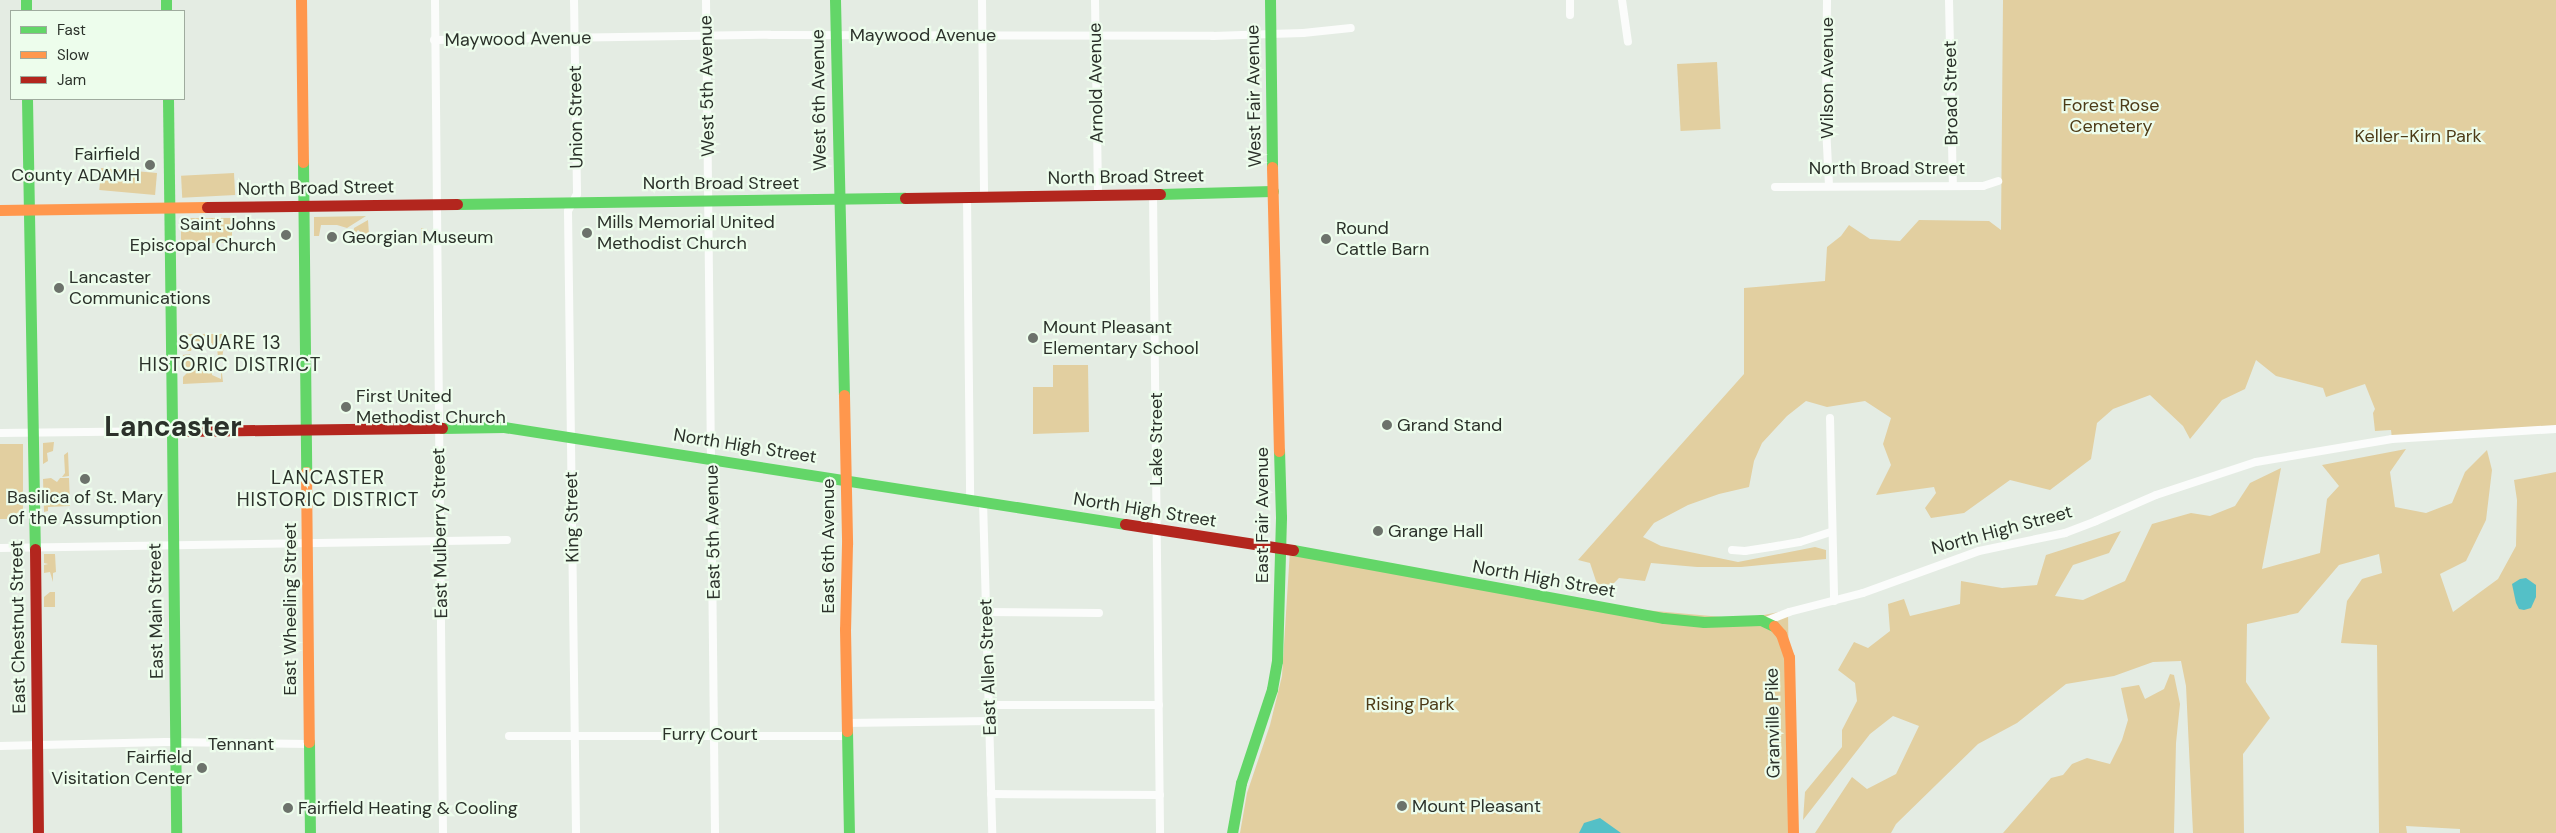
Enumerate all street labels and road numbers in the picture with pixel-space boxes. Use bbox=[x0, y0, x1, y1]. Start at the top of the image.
street label: West 5th Avenue bbox=[695, 15, 719, 157]
street label: Wilson Avenue bbox=[1816, 17, 1838, 139]
street label: Arnold Avenue bbox=[1084, 22, 1108, 144]
street label: Maywood Avenue bbox=[850, 24, 996, 46]
street label: West Fair Avenue bbox=[1242, 24, 1266, 168]
street label: Maywood Avenue bbox=[444, 27, 592, 51]
street label: West 6th Avenue bbox=[807, 29, 831, 171]
street label: Broad Street bbox=[1939, 40, 1963, 146]
street label: Union Street bbox=[564, 65, 588, 169]
street label: North Broad Street bbox=[1809, 157, 1965, 179]
street label: North Broad Street bbox=[1047, 165, 1205, 189]
street label: North Broad Street bbox=[643, 172, 799, 194]
street label: North Broad Street bbox=[237, 176, 395, 200]
street label: Lake Street bbox=[1145, 392, 1167, 486]
street label: North High Street bbox=[672, 424, 818, 468]
street label: East Fair Avenue bbox=[1251, 447, 1273, 583]
street label: East Mulberry Street bbox=[428, 448, 452, 618]
street label: East 5th Avenue bbox=[701, 464, 725, 600]
street label: King Street bbox=[560, 471, 584, 563]
street label: East 6th Avenue bbox=[817, 478, 839, 614]
street label: North High Street bbox=[1072, 488, 1218, 532]
street label: North High Street bbox=[1929, 501, 2075, 559]
street label: East Wheeling Street bbox=[279, 522, 301, 696]
street label: East Chestnut Street bbox=[6, 540, 30, 714]
street label: East Main Street bbox=[144, 543, 168, 679]
street label: North High Street bbox=[1471, 556, 1617, 602]
street label: East Allen Street bbox=[975, 598, 1001, 736]
street label: Granville Pike bbox=[1761, 668, 1785, 778]
street label: Furry Court bbox=[662, 723, 758, 745]
street label: Tennant bbox=[208, 733, 274, 755]

